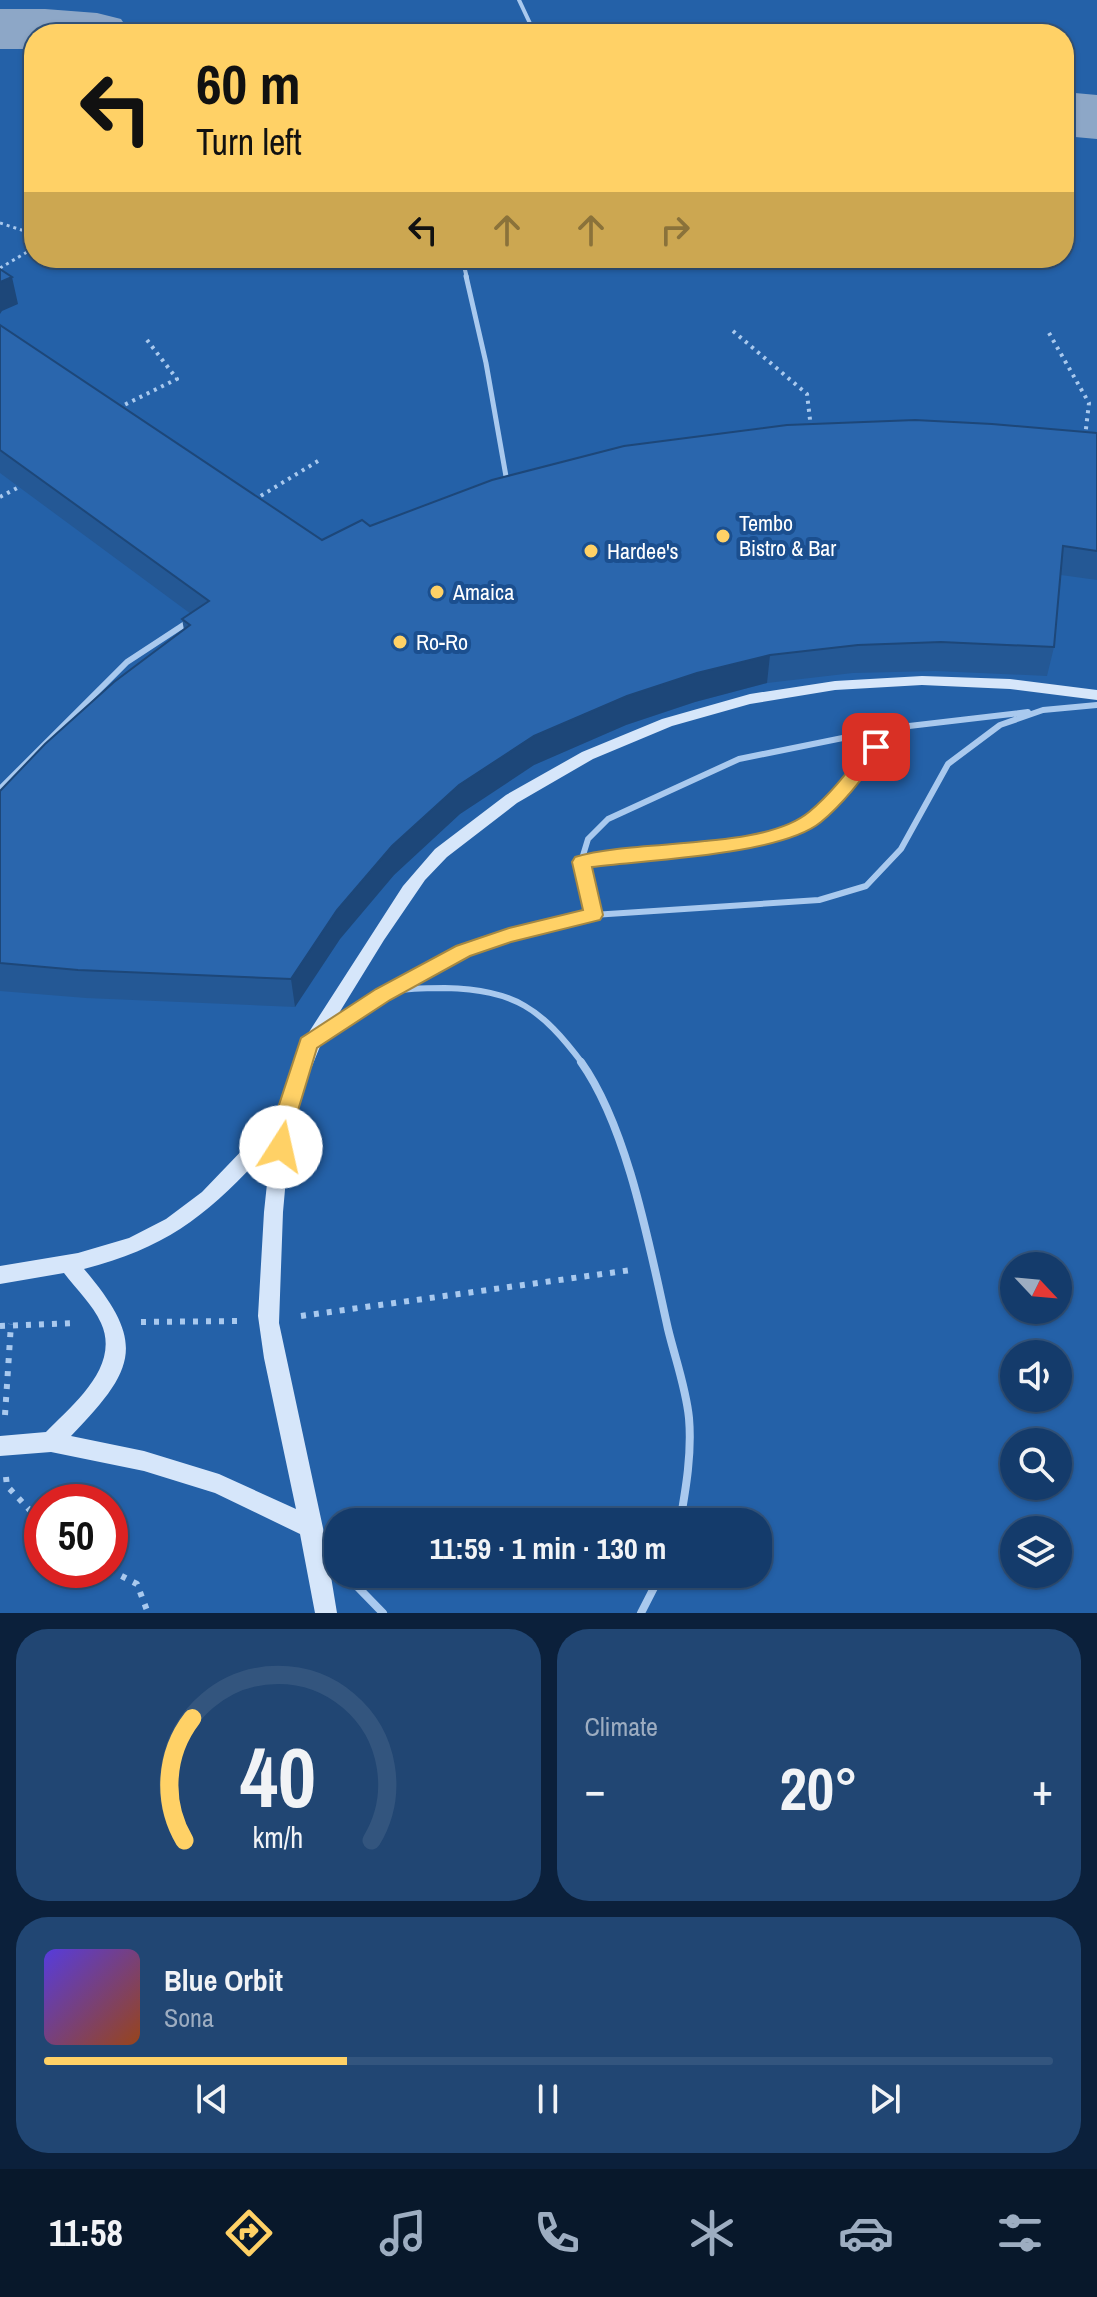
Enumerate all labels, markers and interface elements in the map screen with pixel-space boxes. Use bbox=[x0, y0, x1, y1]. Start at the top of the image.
text: 60 m bbox=[196, 46, 301, 121]
icon: left bbox=[64, 56, 168, 160]
text: Turn left bbox=[196, 118, 302, 166]
icon: left bbox=[401, 208, 445, 252]
icon: ahead bbox=[485, 208, 529, 252]
icon: ahead bbox=[569, 208, 613, 252]
icon: right bbox=[653, 208, 697, 252]
place label: Tembo Bistro & Bar bbox=[739, 508, 836, 563]
marker: Tembo Bistro & Bar bbox=[714, 527, 732, 545]
place label: Hardee's bbox=[607, 536, 679, 566]
marker: Hardee's bbox=[582, 542, 600, 560]
place label: Amaica bbox=[452, 577, 514, 607]
marker: Amaica bbox=[428, 583, 446, 601]
place label: Ro-Ro bbox=[416, 627, 468, 657]
marker: Ro-Ro bbox=[391, 633, 409, 651]
pin bbox=[842, 713, 910, 781]
icon: arrive bbox=[854, 725, 898, 769]
position arrow bbox=[239, 1105, 323, 1189]
north arrow bbox=[1000, 1252, 1072, 1324]
map controls bbox=[1000, 1252, 1072, 1588]
button: sound bbox=[1000, 1340, 1072, 1412]
button: search bbox=[1000, 1428, 1072, 1500]
speed limit sign: 50 bbox=[24, 1484, 128, 1588]
button: layers bbox=[1000, 1516, 1072, 1588]
text: 11:59 · 1 min · 130 m bbox=[430, 1528, 666, 1568]
text: Climate bbox=[585, 1709, 658, 1744]
text: 40 bbox=[240, 1721, 316, 1833]
text: 20° bbox=[779, 1748, 858, 1829]
text: − bbox=[585, 1759, 606, 1819]
text: + bbox=[1032, 1759, 1053, 1819]
text: km/h bbox=[253, 1818, 304, 1857]
text: Blue Orbit bbox=[164, 1960, 283, 2000]
text: Sona bbox=[164, 2000, 214, 2035]
icon: previous bbox=[190, 2077, 234, 2121]
icon: pause bbox=[526, 2077, 570, 2121]
icon: next bbox=[863, 2077, 907, 2121]
icon: directions bbox=[221, 2205, 277, 2261]
icon: music bbox=[375, 2205, 431, 2261]
icon: phone bbox=[529, 2205, 585, 2261]
icon: climate bbox=[684, 2205, 740, 2261]
icon: car bbox=[838, 2205, 894, 2261]
icon: filters bbox=[992, 2205, 1048, 2261]
text: 11:58 bbox=[49, 2209, 123, 2257]

